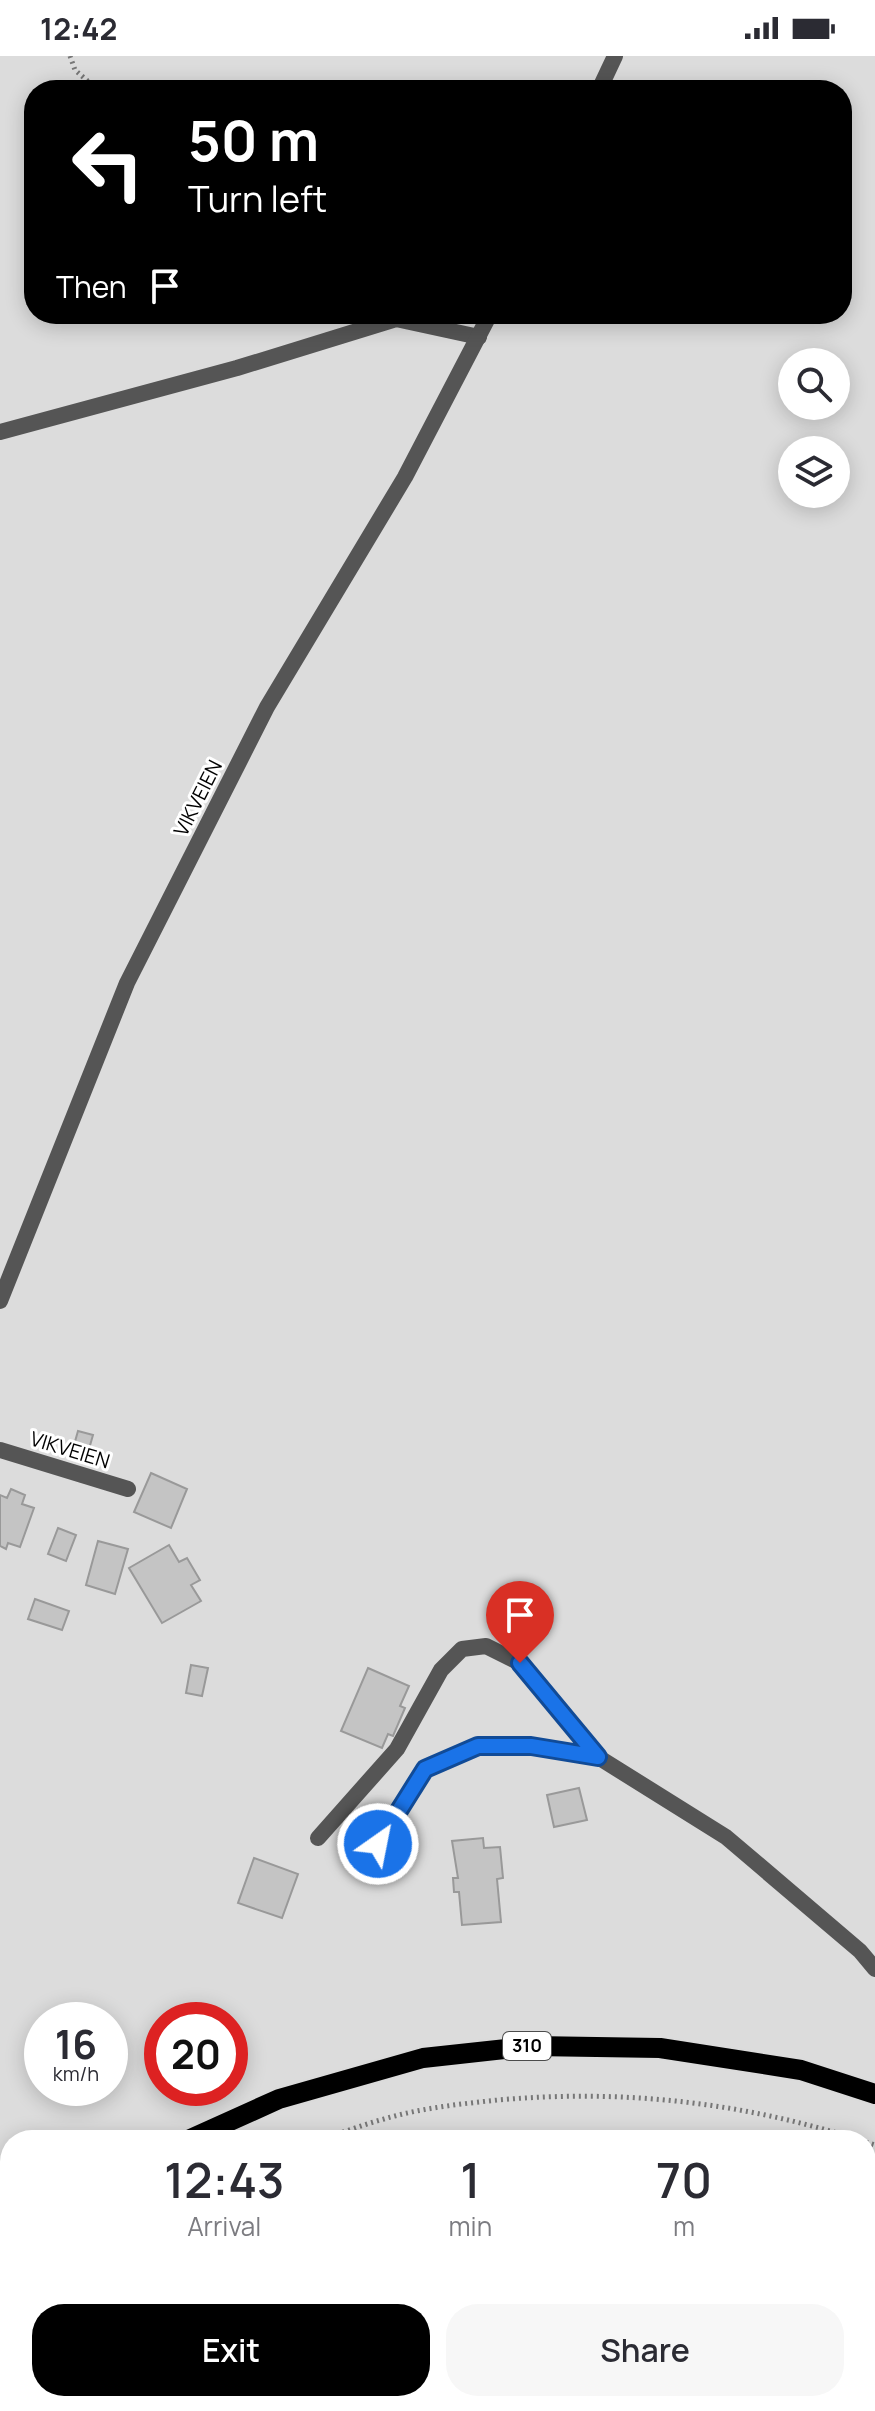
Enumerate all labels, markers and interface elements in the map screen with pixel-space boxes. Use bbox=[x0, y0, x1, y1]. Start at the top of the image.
text: 12:42 bbox=[40, 8, 117, 49]
text: 50 m bbox=[188, 101, 319, 178]
icon: left bbox=[56, 112, 160, 216]
text: Turn left bbox=[188, 174, 327, 223]
icon: arrive bbox=[143, 264, 187, 308]
text: Then bbox=[56, 266, 127, 307]
map controls bbox=[778, 348, 850, 508]
button: search bbox=[778, 348, 850, 420]
button: layers bbox=[778, 436, 850, 508]
street label: VIKVEIEN bbox=[167, 755, 228, 840]
street label: VIKVEIEN bbox=[27, 1425, 113, 1474]
pin bbox=[486, 1581, 554, 1663]
icon: arrive bbox=[498, 1593, 542, 1637]
position arrow bbox=[336, 1802, 420, 1886]
speed limit sign: 20 bbox=[144, 2002, 248, 2106]
text: 16 bbox=[55, 2016, 97, 2071]
road number: 310 bbox=[503, 2032, 551, 2060]
text: km/h bbox=[53, 2060, 99, 2087]
text: 12:43 bbox=[164, 2147, 285, 2212]
text: 1 bbox=[460, 2147, 480, 2212]
text: 70 bbox=[656, 2147, 712, 2212]
text: Arrival bbox=[187, 2208, 261, 2244]
text: min bbox=[449, 2208, 492, 2244]
text: m bbox=[673, 2208, 695, 2244]
button: Exit bbox=[32, 2304, 430, 2396]
button: Share bbox=[446, 2304, 844, 2396]

